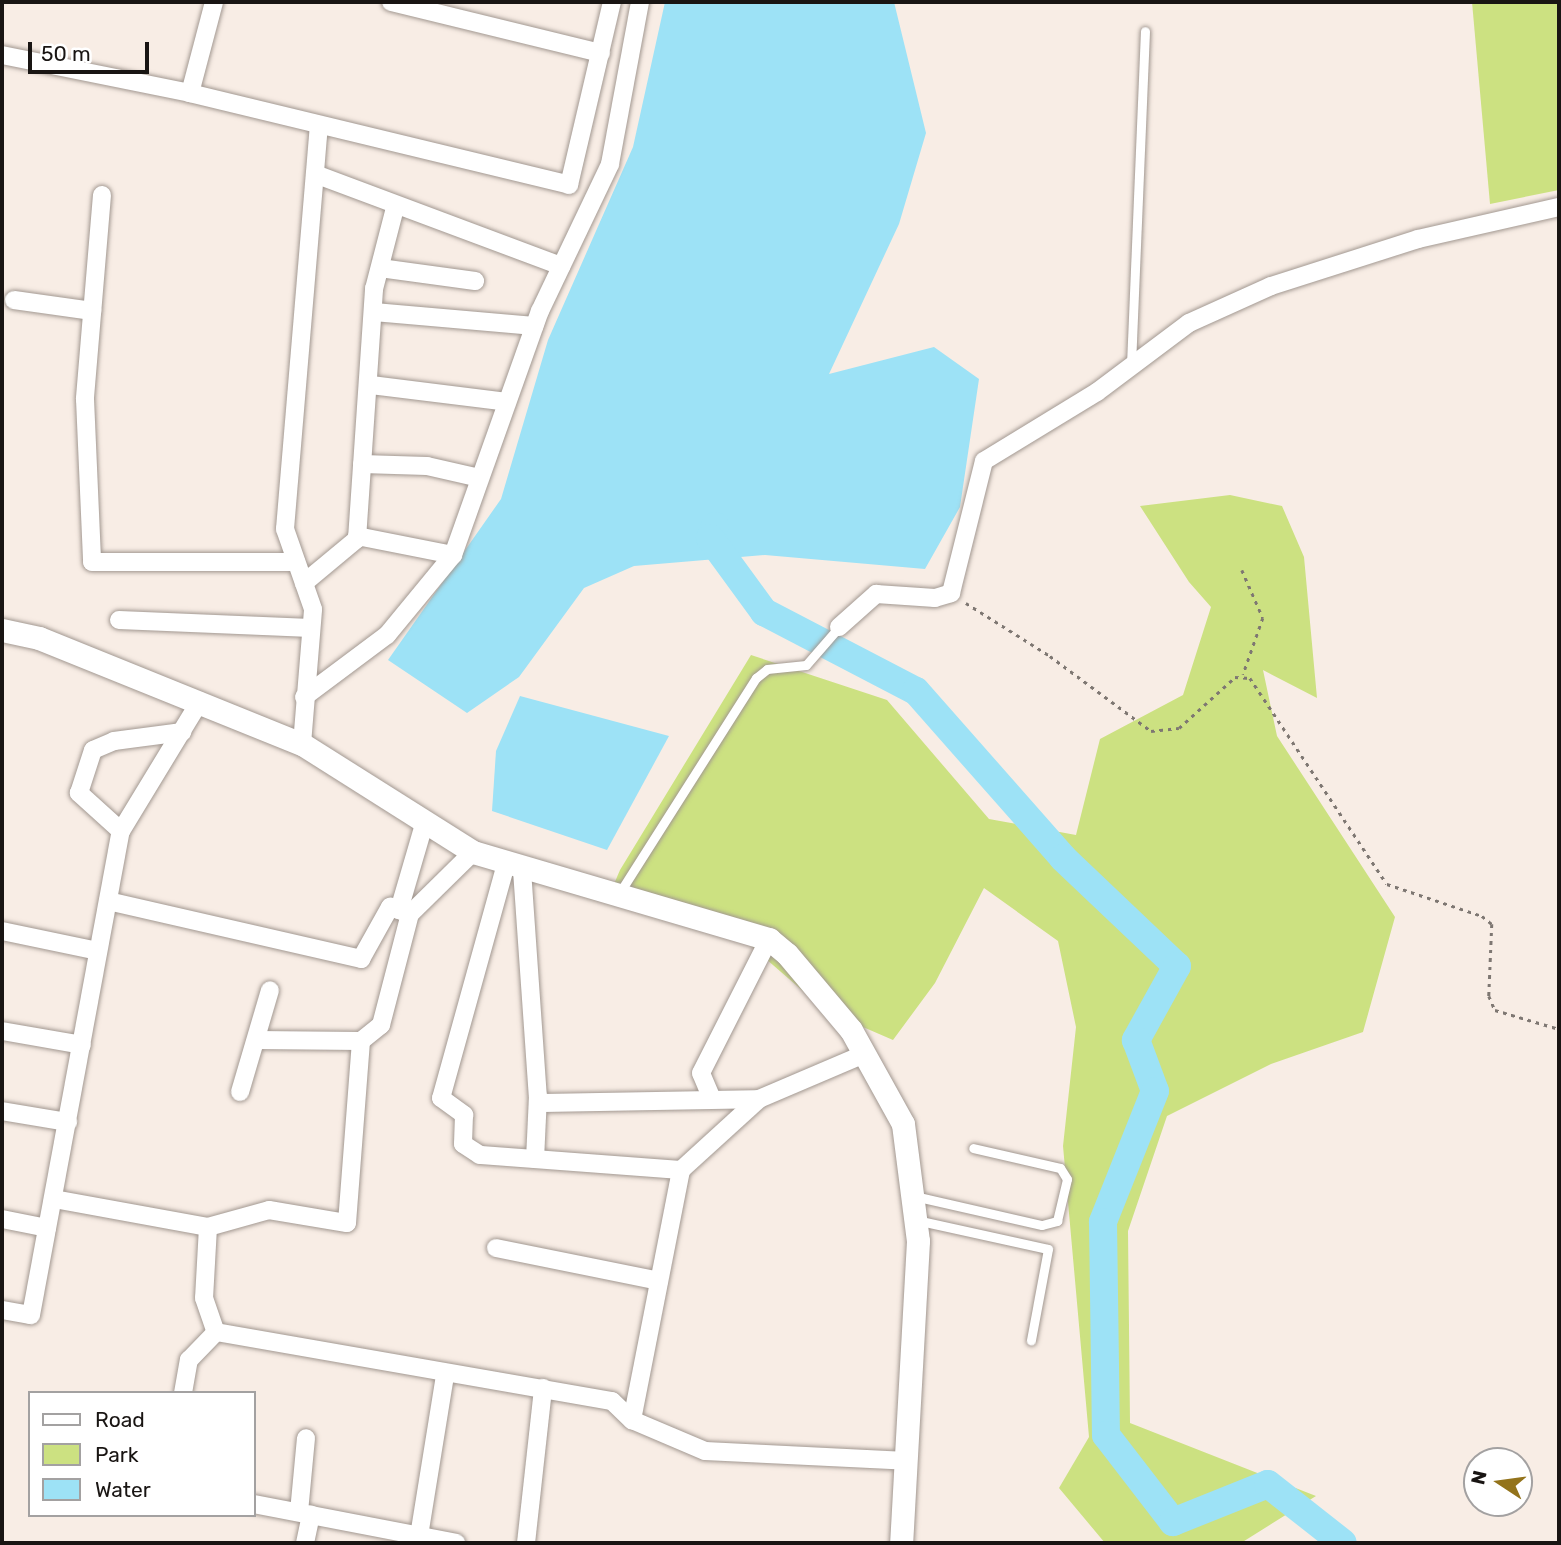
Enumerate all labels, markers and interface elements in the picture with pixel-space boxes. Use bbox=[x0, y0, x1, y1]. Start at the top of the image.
scale bar bbox=[32, 28, 152, 72]
text: 50 m bbox=[41, 41, 91, 66]
legend bbox=[28, 1391, 256, 1517]
text: Road bbox=[95, 1407, 145, 1432]
text: Park bbox=[95, 1442, 139, 1467]
north arrow bbox=[1463, 1447, 1533, 1517]
text: N bbox=[1466, 1468, 1492, 1487]
text: Water bbox=[95, 1477, 151, 1502]

